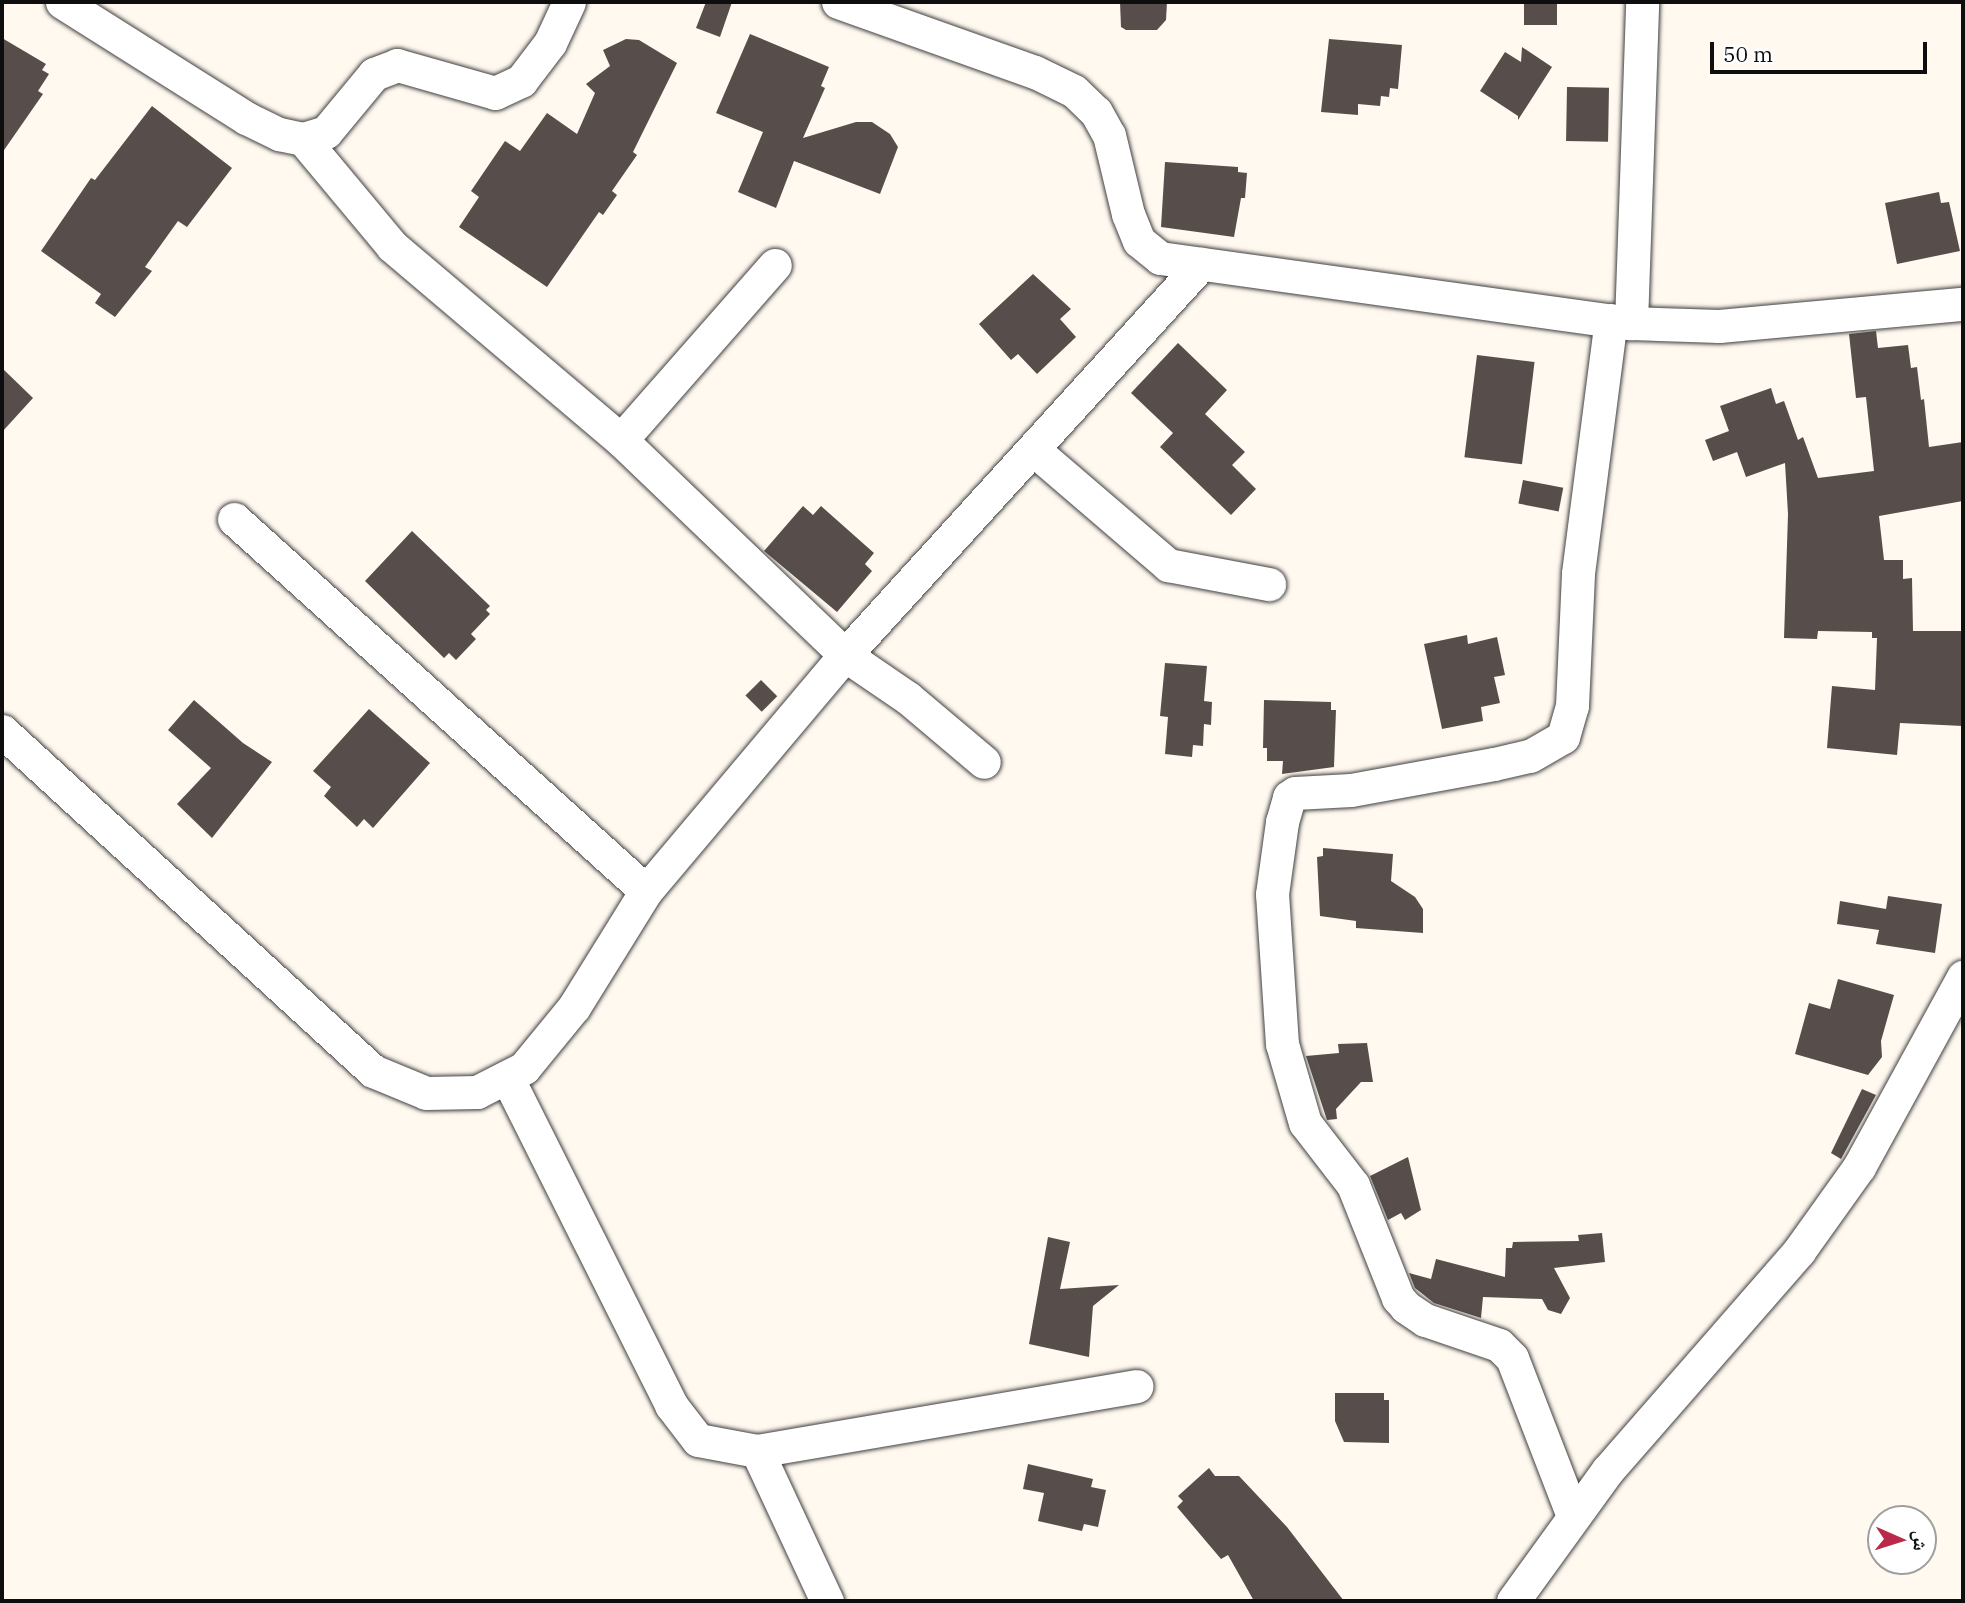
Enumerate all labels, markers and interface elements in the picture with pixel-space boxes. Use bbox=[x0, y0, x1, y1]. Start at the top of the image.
scale bar bbox=[1713, 28, 1930, 72]
text: 50 m bbox=[1723, 40, 1773, 68]
north arrow bbox=[1867, 1505, 1937, 1575]
text: ش bbox=[1908, 1530, 1933, 1552]

